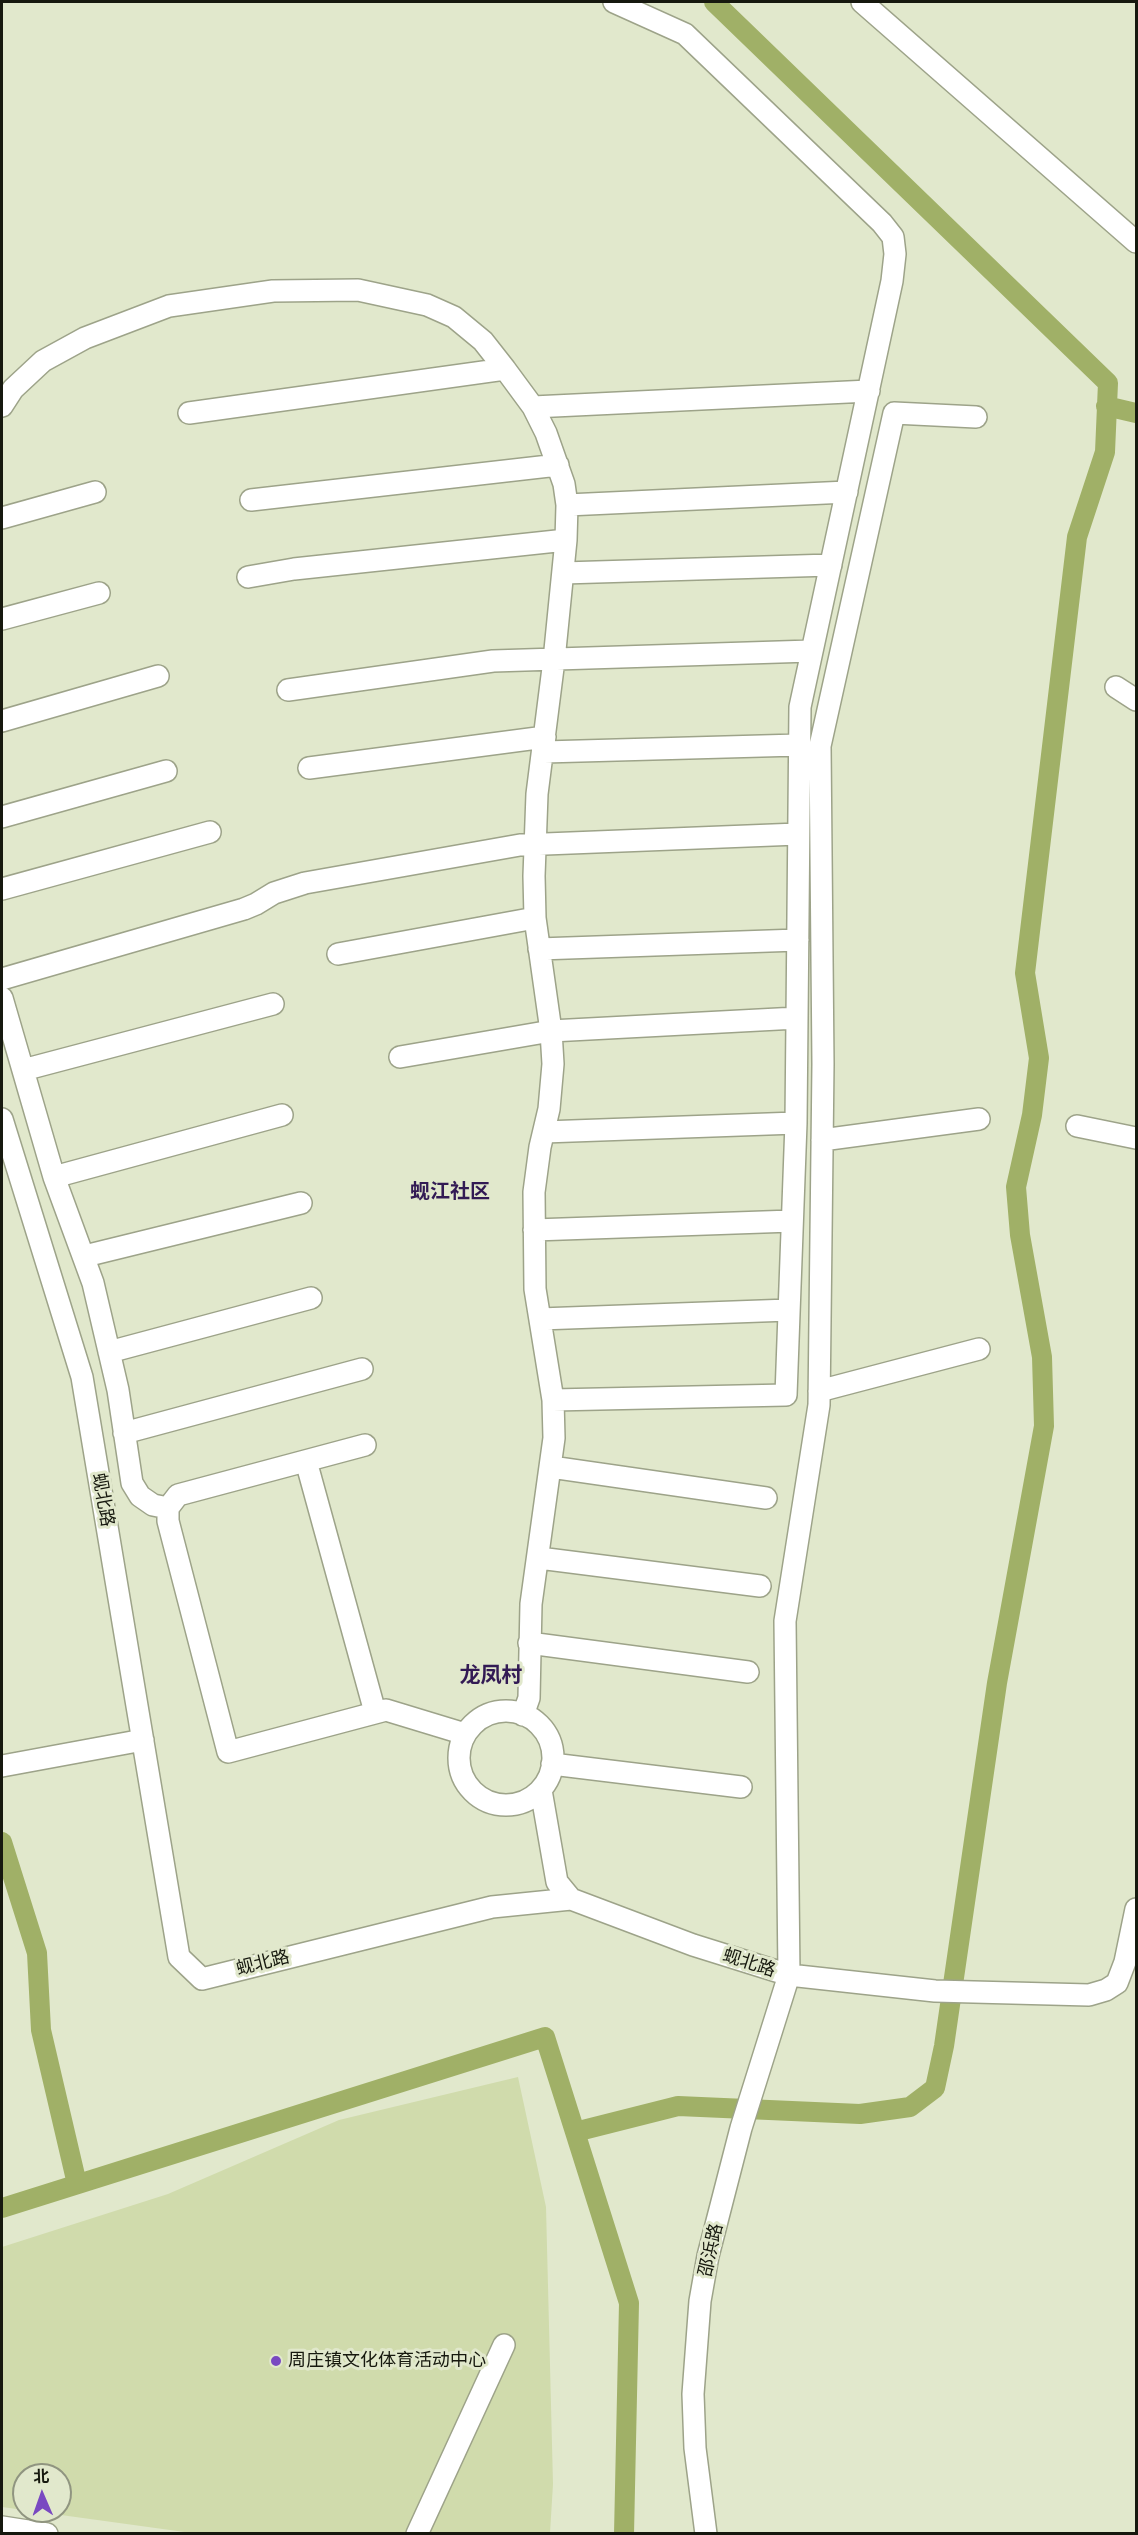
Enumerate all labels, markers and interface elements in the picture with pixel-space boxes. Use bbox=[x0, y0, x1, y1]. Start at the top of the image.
district label: 蚬江社区 bbox=[410, 1180, 490, 1204]
street label: 蚬北路 bbox=[88, 1472, 118, 1528]
district label: 龙凤村 bbox=[460, 1663, 522, 1689]
street label: 蚬北路 bbox=[720, 1944, 778, 1982]
street label: 蚬北路 bbox=[234, 1946, 292, 1980]
street label: 邵浜路 bbox=[694, 2221, 728, 2279]
place label: 周庄镇文化体育活动中心 bbox=[288, 2350, 486, 2372]
marker: 周庄镇文化体育活动中心 bbox=[269, 2354, 283, 2368]
north arrow bbox=[12, 2463, 72, 2523]
text: 北 bbox=[33, 2469, 50, 2485]

